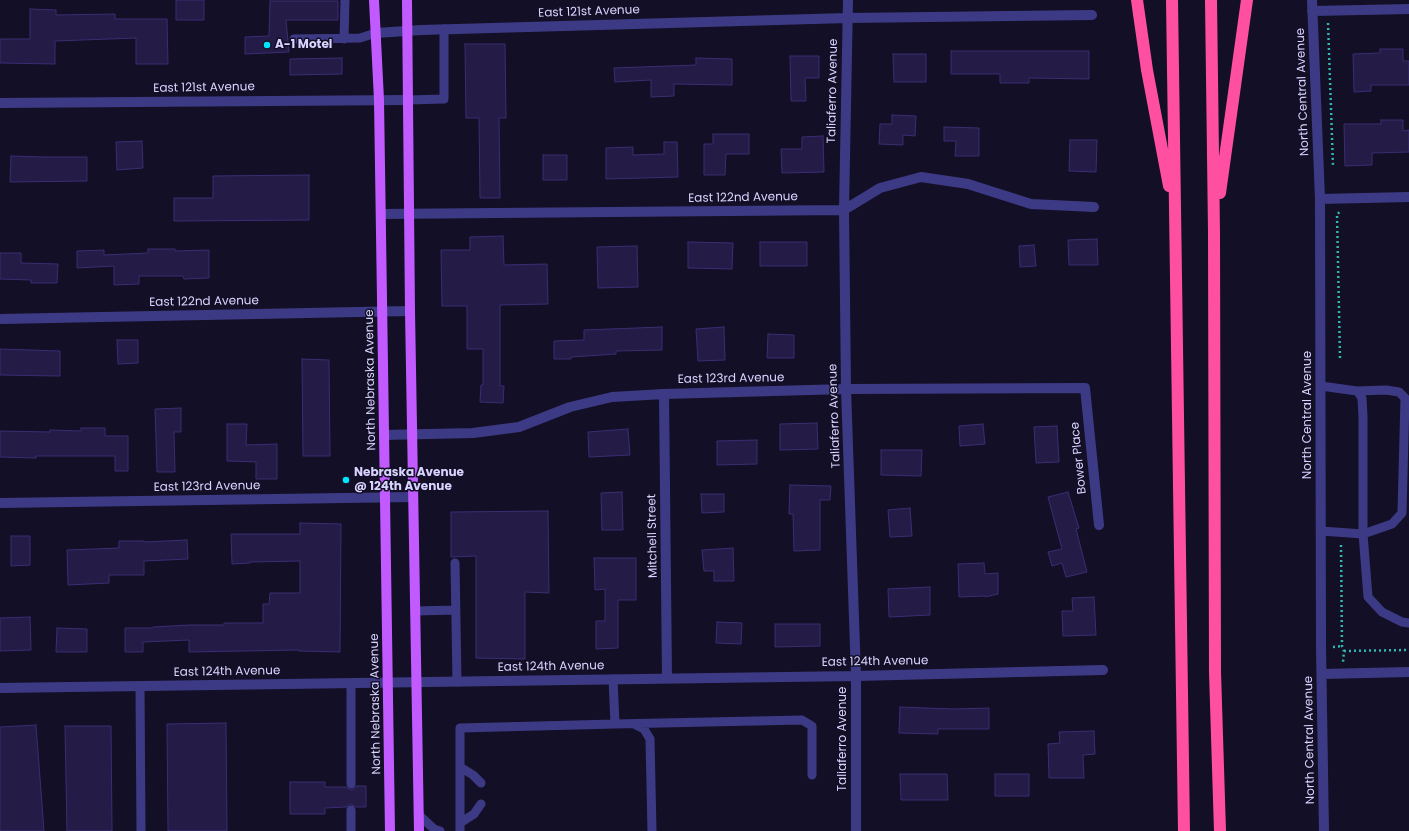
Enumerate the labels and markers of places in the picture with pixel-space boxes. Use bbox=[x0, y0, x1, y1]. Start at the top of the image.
place label: A-1 Motel bbox=[275, 38, 332, 52]
marker: A-1 Motel bbox=[262, 40, 272, 50]
place label: Nebraska Avenue @ 124th Avenue bbox=[354, 466, 464, 494]
marker: Nebraska Avenue @ 124th Avenue bbox=[341, 475, 351, 485]

